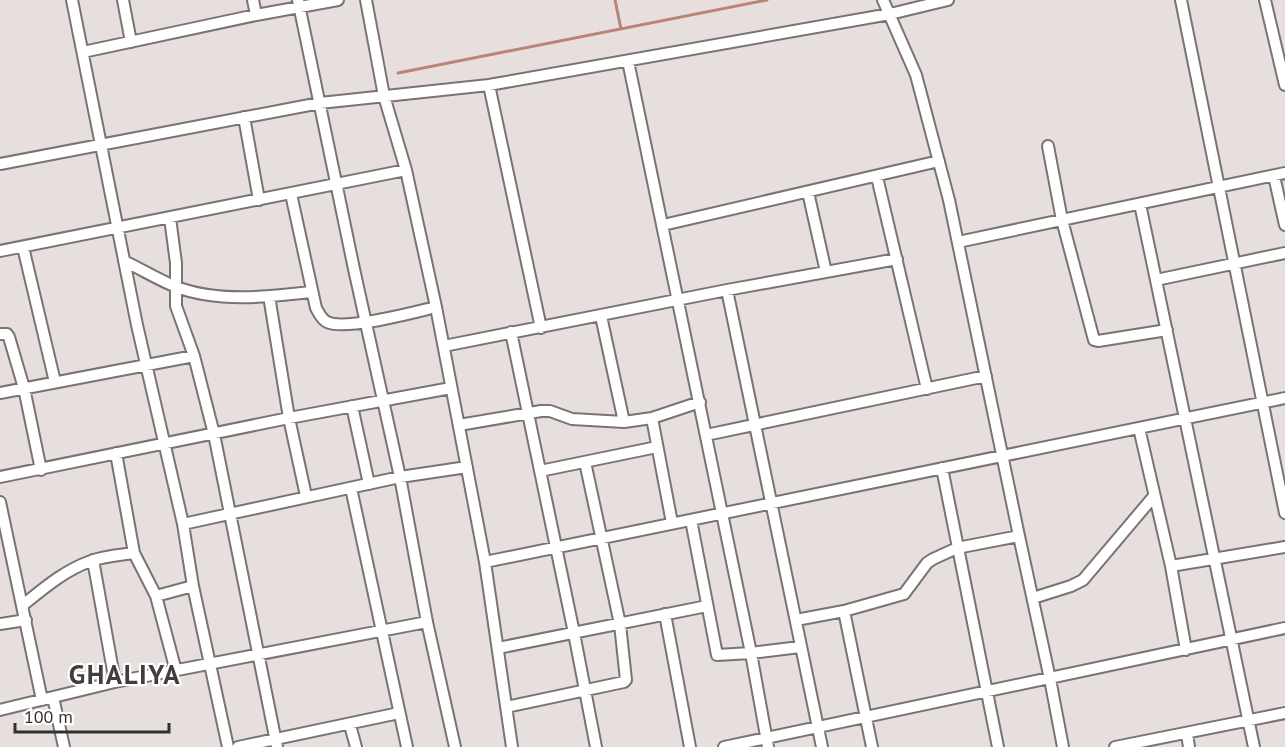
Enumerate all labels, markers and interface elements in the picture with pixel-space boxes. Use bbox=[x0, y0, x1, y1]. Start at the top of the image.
district label: GHALIYA bbox=[69, 657, 181, 691]
scale bar bbox=[15, 696, 170, 734]
text: 100 m bbox=[24, 705, 73, 728]

